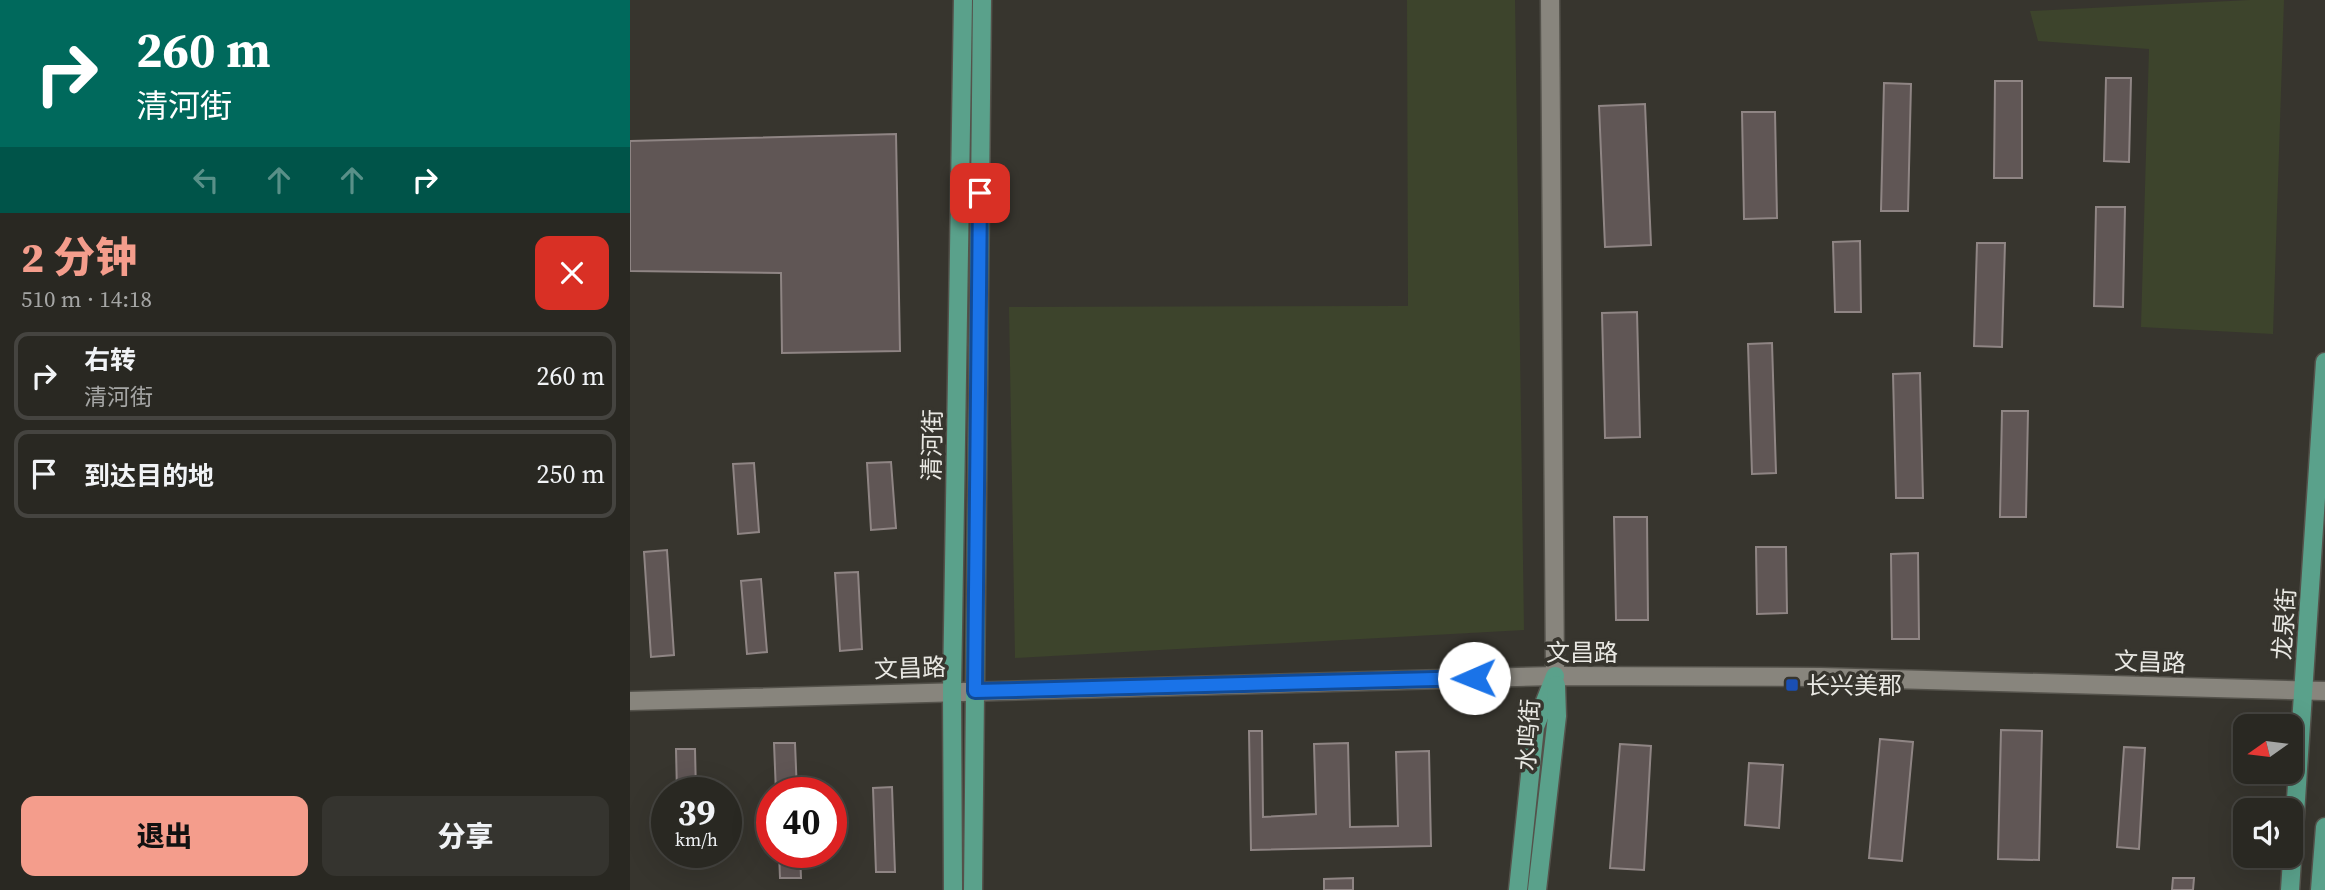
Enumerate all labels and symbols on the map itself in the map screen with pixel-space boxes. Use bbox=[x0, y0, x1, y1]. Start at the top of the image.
pin bbox=[950, 163, 1010, 223]
street label: 清河街 bbox=[915, 409, 949, 481]
street label: 龙泉街 bbox=[2265, 587, 2303, 661]
street label: 文昌路 bbox=[1546, 636, 1618, 669]
position arrow bbox=[1437, 641, 1511, 715]
street label: 文昌路 bbox=[2113, 644, 2187, 680]
street label: 文昌路 bbox=[873, 650, 947, 686]
place label: 长兴美郡 bbox=[1806, 669, 1902, 702]
marker: 长兴美郡 bbox=[1784, 677, 1800, 693]
street label: 水鸣街 bbox=[1509, 698, 1547, 772]
north arrow bbox=[2233, 714, 2303, 784]
speed limit sign: 40 bbox=[756, 777, 847, 868]

